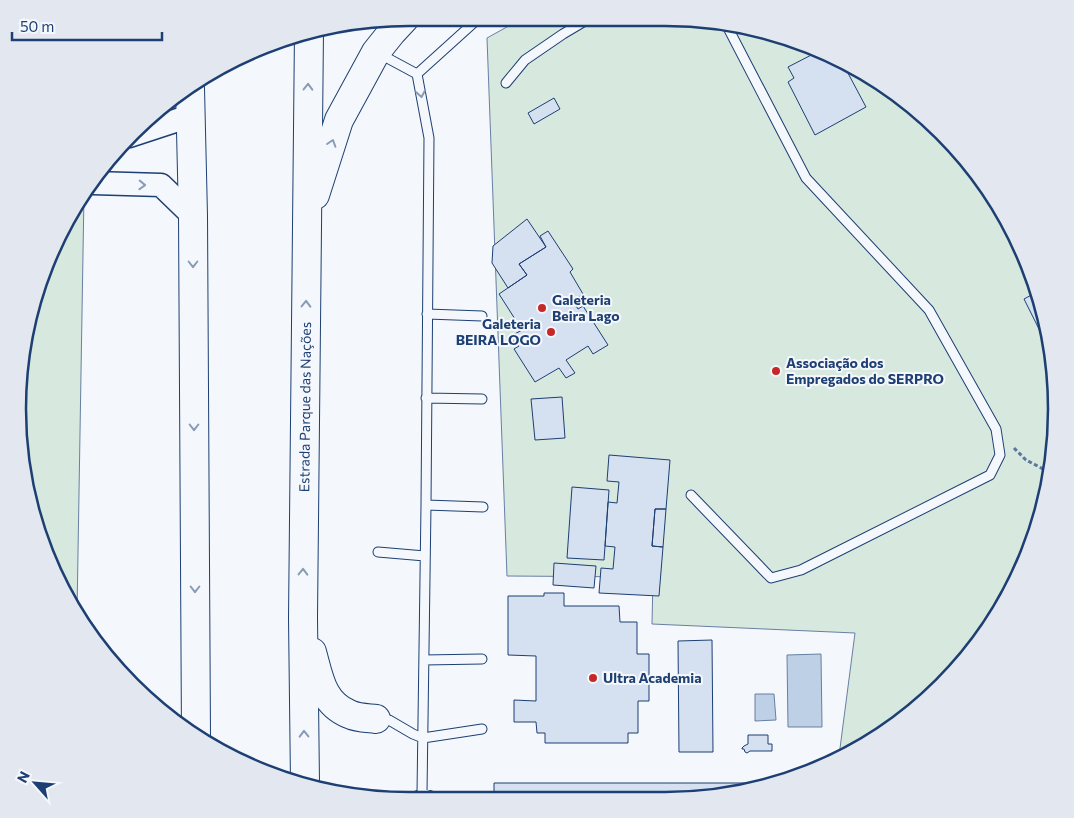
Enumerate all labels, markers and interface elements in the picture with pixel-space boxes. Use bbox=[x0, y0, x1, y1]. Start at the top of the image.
scale bar bbox=[12, 10, 162, 42]
text: 50 m bbox=[20, 17, 54, 35]
one-way arrow bbox=[303, 83, 313, 90]
one-way arrow bbox=[415, 89, 425, 98]
one-way arrow bbox=[326, 140, 336, 148]
one-way arrow bbox=[138, 179, 146, 190]
one-way arrow bbox=[188, 261, 198, 269]
place label: Galeteria Beira Lago bbox=[552, 291, 620, 324]
one-way arrow bbox=[301, 300, 311, 308]
marker: Galeteria Beira Lago bbox=[536, 302, 548, 314]
place label: Galeteria BEIRA LOGO bbox=[456, 315, 541, 348]
street label: Estrada Parque das Nações bbox=[295, 322, 314, 492]
marker: Galeteria BEIRA LOGO bbox=[545, 326, 557, 338]
place label: Associação dos Empregados do SERPRO bbox=[786, 354, 944, 387]
marker: Associação dos Empregados do SERPRO bbox=[770, 365, 782, 377]
one-way arrow bbox=[189, 424, 199, 431]
one-way arrow bbox=[298, 568, 308, 576]
one-way arrow bbox=[190, 586, 200, 594]
place label: Ultra Academia bbox=[603, 669, 702, 686]
marker: Ultra Academia bbox=[587, 672, 599, 684]
one-way arrow bbox=[299, 730, 309, 738]
north arrow bbox=[10, 758, 60, 808]
text: N bbox=[13, 768, 33, 785]

